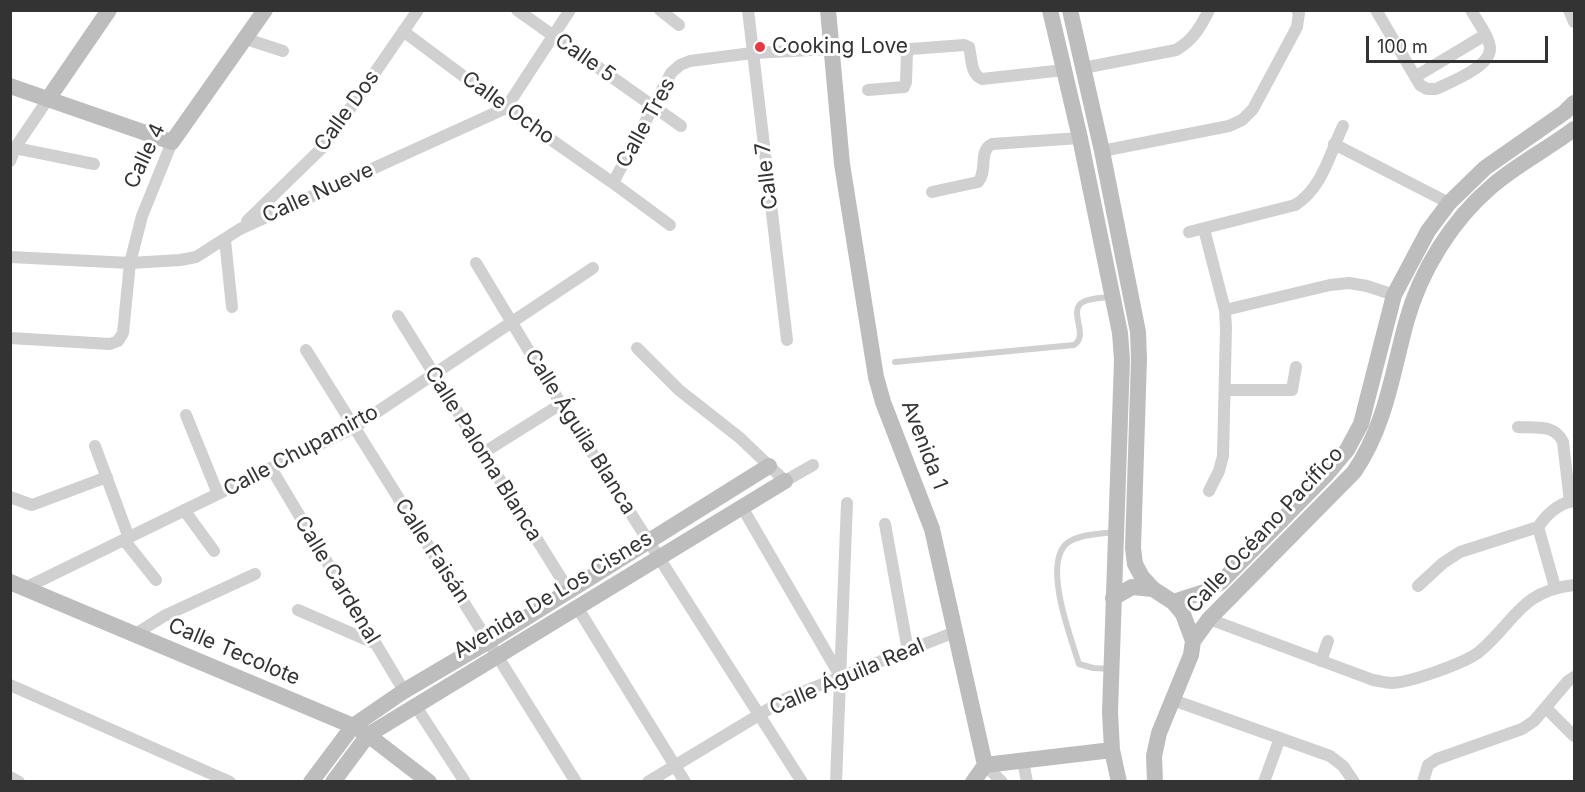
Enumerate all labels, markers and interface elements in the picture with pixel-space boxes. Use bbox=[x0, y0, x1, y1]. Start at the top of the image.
scale bar bbox=[1369, 24, 1550, 62]
street label: Calle 5 bbox=[550, 28, 620, 88]
place label: Cooking Love bbox=[772, 34, 908, 60]
text: 100 m bbox=[1377, 36, 1428, 57]
marker: Cooking Love bbox=[753, 40, 767, 54]
street label: Calle Dos bbox=[309, 65, 385, 157]
street label: Calle Ocho bbox=[457, 66, 559, 150]
street label: Calle Tres bbox=[611, 74, 681, 172]
street label: Calle 4 bbox=[119, 119, 171, 193]
street label: Calle 7 bbox=[750, 141, 784, 211]
street label: Calle Nueve bbox=[258, 157, 378, 229]
street label: Calle Águila Blanca bbox=[519, 345, 641, 519]
street label: Calle Paloma Blanca bbox=[419, 362, 547, 546]
street label: Avenida 1 bbox=[896, 397, 952, 493]
street label: Calle Chupamirto bbox=[219, 400, 383, 502]
street label: Calle Océano Pacífico bbox=[1181, 442, 1349, 618]
street label: Calle Faisán bbox=[389, 494, 475, 608]
street label: Calle Cardenal bbox=[289, 512, 385, 648]
street label: Avenida De Los Cisnes bbox=[449, 526, 657, 664]
street label: Calle Tecolote bbox=[164, 613, 304, 691]
street label: Calle Águila Real bbox=[766, 633, 928, 721]

